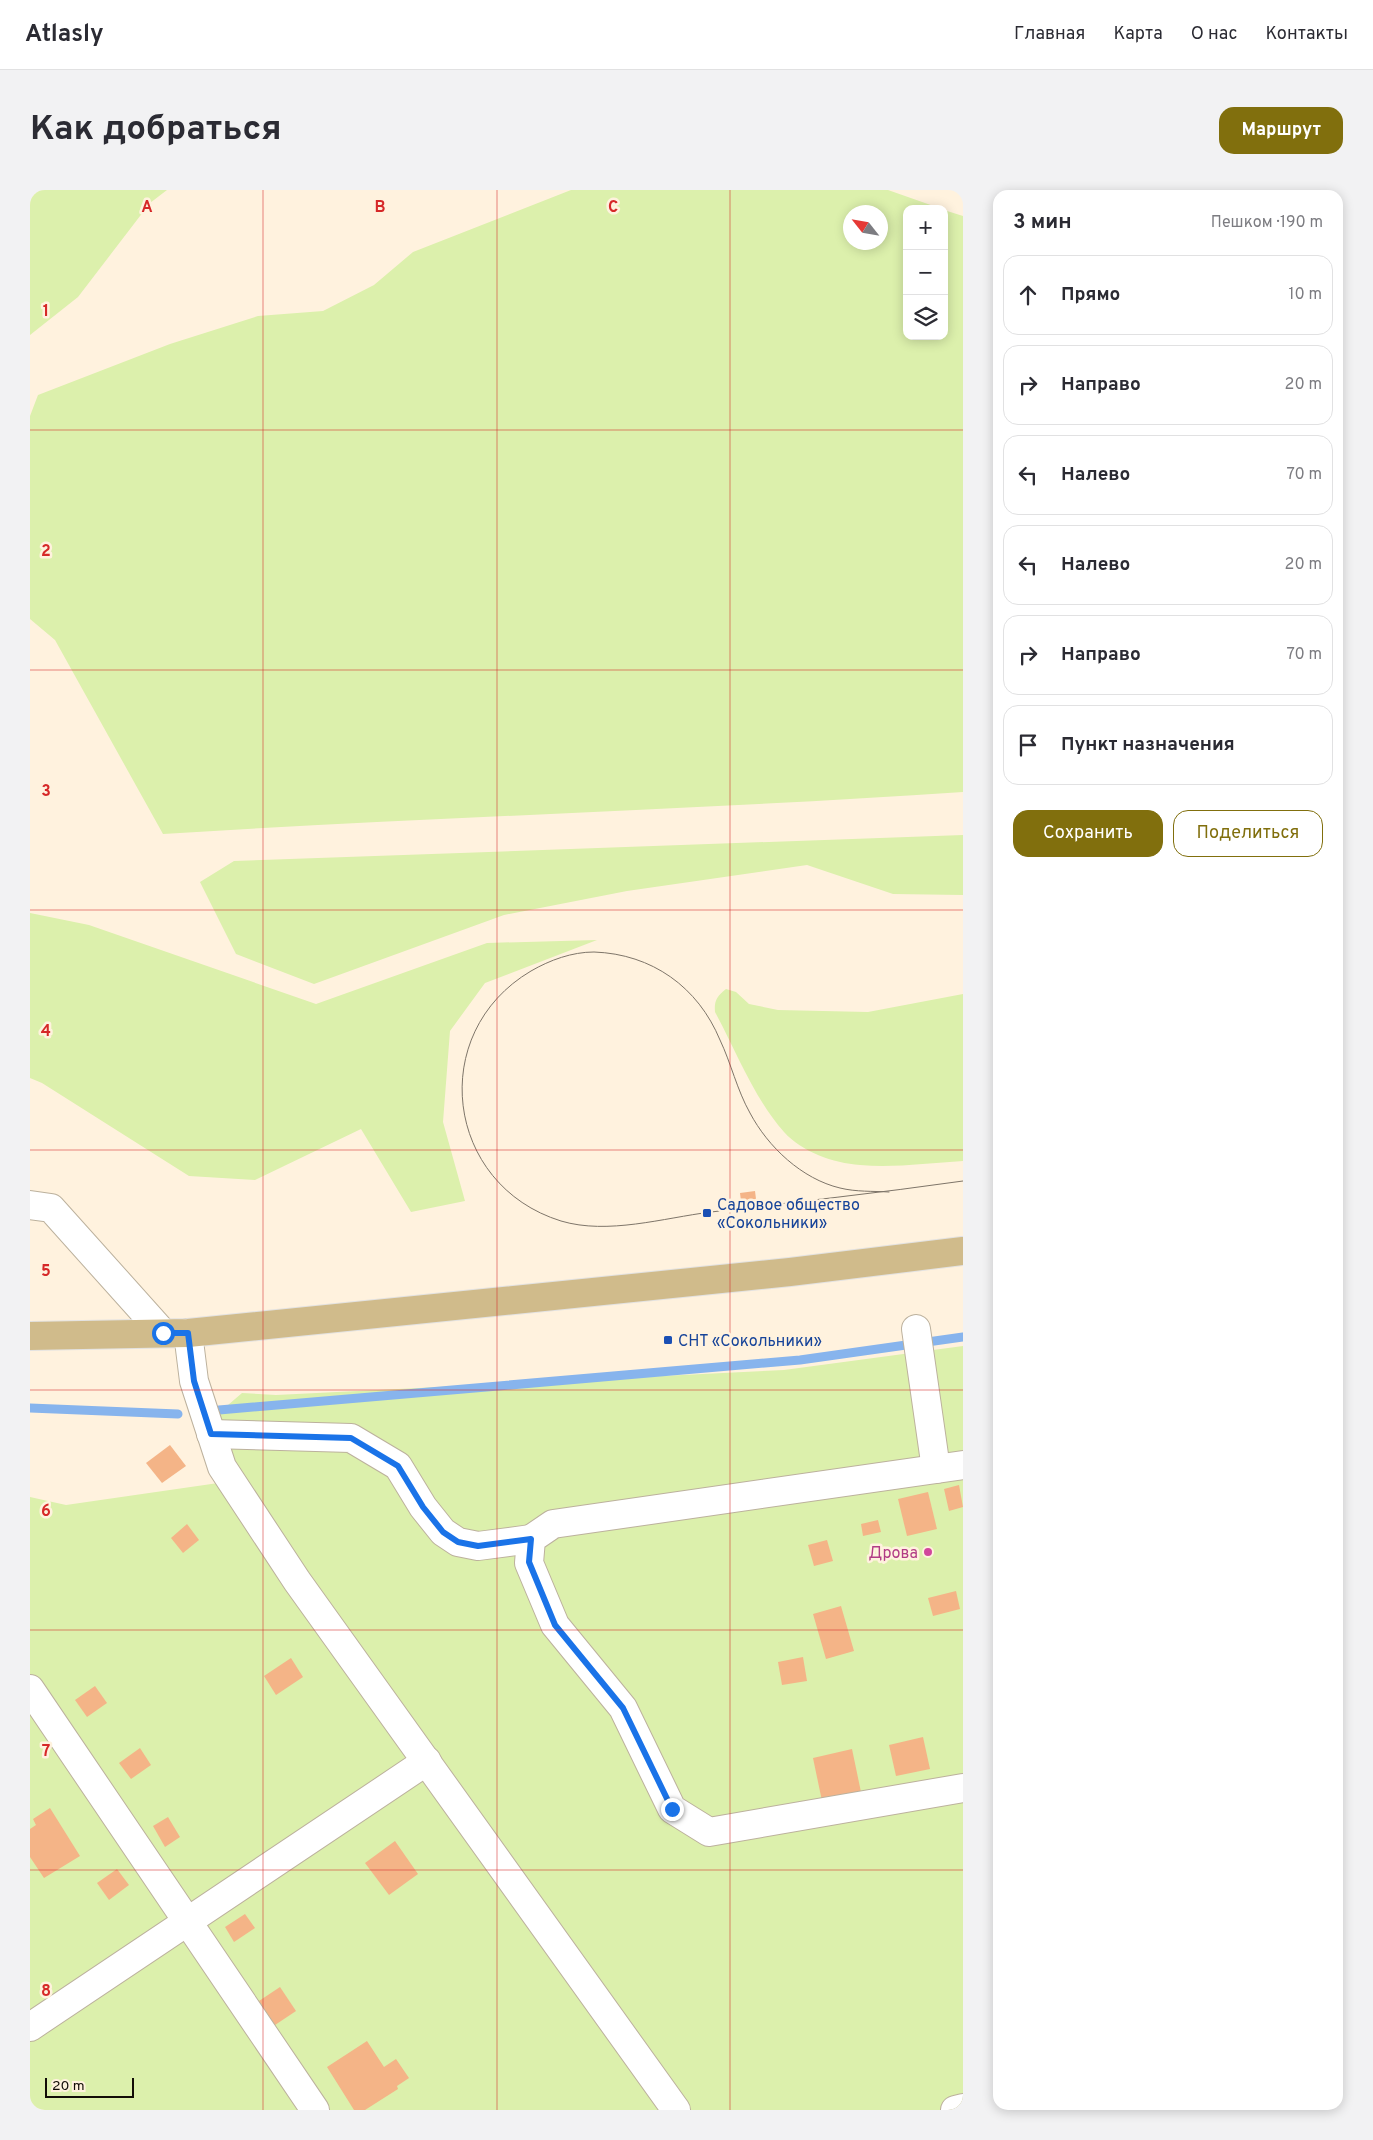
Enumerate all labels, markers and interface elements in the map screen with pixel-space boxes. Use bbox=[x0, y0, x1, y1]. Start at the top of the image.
text: Atlasly bbox=[25, 20, 104, 50]
text: Главная bbox=[1014, 23, 1085, 46]
text: Карта bbox=[1113, 23, 1163, 46]
text: О нас bbox=[1191, 23, 1237, 46]
text: Контакты bbox=[1265, 23, 1348, 46]
button: Маршрут bbox=[1219, 107, 1343, 154]
text: Как добраться bbox=[30, 108, 282, 152]
text: A bbox=[141, 198, 153, 218]
text: B bbox=[374, 198, 386, 218]
text: C bbox=[608, 198, 618, 218]
north arrow bbox=[843, 205, 888, 250]
map controls bbox=[903, 205, 948, 340]
button: + bbox=[903, 205, 948, 250]
text: 3 мин bbox=[1013, 209, 1072, 236]
text: Пешком · 190 m bbox=[1211, 213, 1323, 233]
button: − bbox=[903, 250, 948, 295]
icon: ahead bbox=[1014, 281, 1042, 309]
text: Прямо bbox=[1061, 283, 1120, 307]
text: 10 m bbox=[1288, 285, 1322, 305]
button: layers bbox=[903, 295, 948, 340]
text: 1 bbox=[43, 302, 49, 322]
icon: right bbox=[1014, 371, 1042, 399]
text: Направо bbox=[1061, 373, 1141, 397]
text: 20 m bbox=[1285, 375, 1322, 395]
icon: left bbox=[1014, 461, 1042, 489]
text: Налево bbox=[1061, 463, 1130, 487]
text: 70 m bbox=[1287, 465, 1322, 485]
text: 2 bbox=[41, 542, 51, 562]
icon: left bbox=[1014, 551, 1042, 579]
text: Налево bbox=[1061, 553, 1130, 577]
text: 20 m bbox=[1285, 555, 1322, 575]
icon: right bbox=[1014, 641, 1042, 669]
text: Направо bbox=[1061, 643, 1141, 667]
text: 70 m bbox=[1287, 645, 1322, 665]
icon: arrive bbox=[1014, 731, 1042, 759]
text: Пункт назначения bbox=[1061, 733, 1235, 757]
text: 3 bbox=[41, 782, 51, 802]
button: Сохранить bbox=[1013, 810, 1163, 857]
button: Поделиться bbox=[1173, 810, 1323, 857]
text: 4 bbox=[41, 1022, 51, 1042]
place label: Садовое общество «Сокольники» bbox=[717, 1196, 860, 1234]
marker: Садовое общество «Сокольники» bbox=[701, 1207, 713, 1219]
text: 5 bbox=[41, 1262, 51, 1282]
route start bbox=[152, 1322, 175, 1345]
place label: СНТ «Сокольники» bbox=[678, 1332, 822, 1352]
marker: СНТ «Сокольники» bbox=[662, 1334, 674, 1346]
text: 6 bbox=[41, 1502, 51, 1522]
place label: Дрова bbox=[869, 1544, 918, 1564]
marker: Дрова bbox=[922, 1546, 934, 1558]
text: 7 bbox=[42, 1742, 50, 1762]
route end bbox=[661, 1798, 684, 1821]
text: 8 bbox=[41, 1982, 51, 2002]
scale bar bbox=[45, 2075, 134, 2098]
text: 20 m bbox=[52, 2078, 85, 2095]

